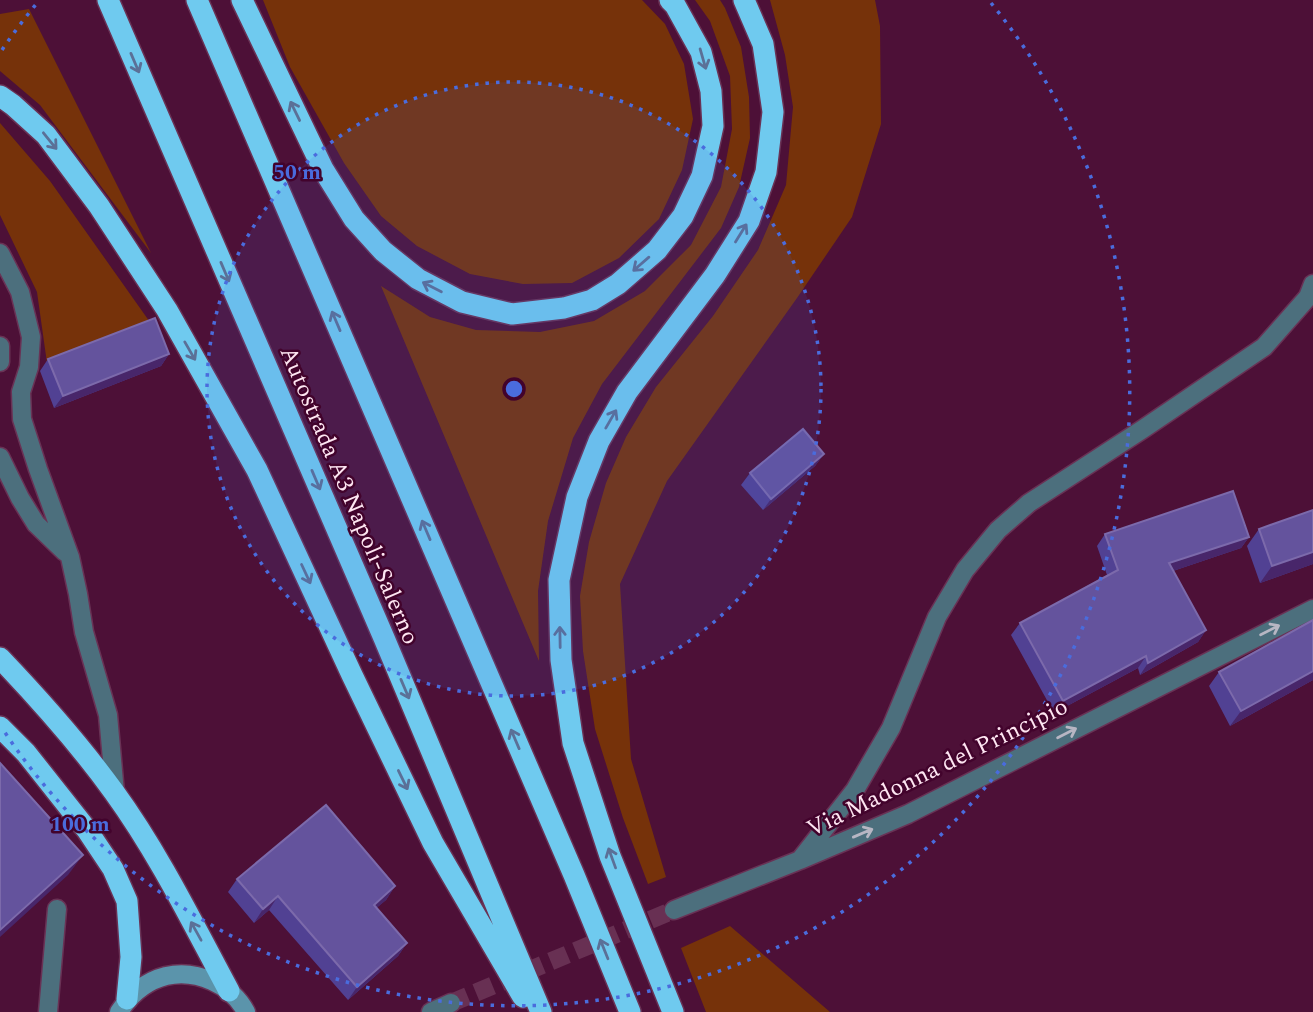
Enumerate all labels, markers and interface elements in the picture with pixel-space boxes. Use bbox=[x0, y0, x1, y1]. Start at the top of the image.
one-way arrow bbox=[697, 48, 710, 70]
one-way arrow bbox=[129, 51, 142, 73]
one-way arrow bbox=[287, 101, 301, 122]
one-way arrow bbox=[43, 132, 58, 150]
text: 50 m bbox=[273, 157, 321, 189]
one-way arrow bbox=[734, 224, 749, 243]
one-way arrow bbox=[632, 256, 650, 272]
one-way arrow bbox=[220, 260, 233, 282]
one-way arrow bbox=[422, 279, 443, 293]
one-way arrow bbox=[329, 311, 342, 333]
one-way arrow bbox=[183, 340, 197, 360]
street label: Autostrada A3 Napoli-Salerno bbox=[270, 341, 428, 650]
centre of rings bbox=[502, 377, 526, 401]
one-way arrow bbox=[605, 409, 618, 430]
one-way arrow bbox=[310, 469, 323, 491]
one-way arrow bbox=[418, 520, 431, 542]
one-way arrow bbox=[300, 564, 313, 585]
one-way arrow bbox=[1259, 623, 1280, 637]
one-way arrow bbox=[554, 626, 567, 649]
one-way arrow bbox=[400, 678, 413, 700]
street label: Via Madonna del Principio bbox=[801, 689, 1074, 847]
one-way arrow bbox=[1056, 725, 1077, 739]
one-way arrow bbox=[508, 729, 521, 751]
one-way arrow bbox=[396, 769, 410, 790]
text: 100 m bbox=[50, 809, 110, 841]
one-way arrow bbox=[852, 826, 873, 839]
one-way arrow bbox=[604, 847, 617, 869]
one-way arrow bbox=[189, 921, 202, 942]
one-way arrow bbox=[597, 939, 610, 960]

